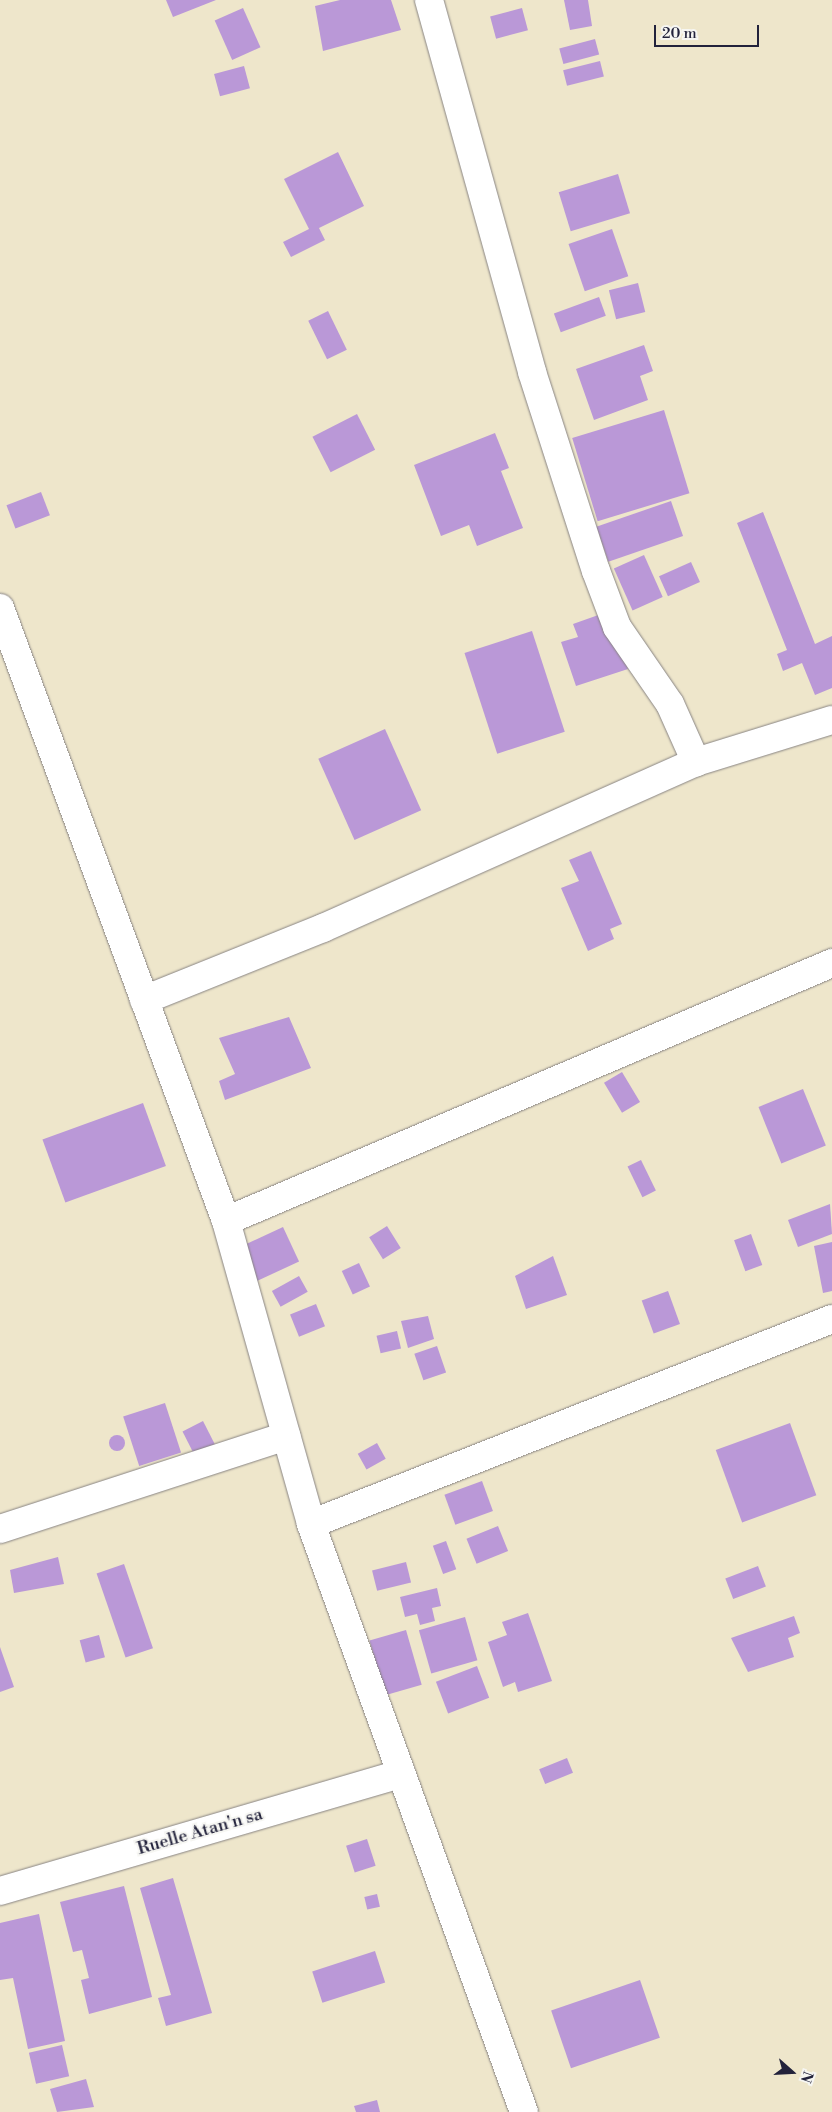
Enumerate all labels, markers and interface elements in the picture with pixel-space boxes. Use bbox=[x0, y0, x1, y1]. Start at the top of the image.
scale bar bbox=[657, 15, 762, 47]
text: 20 m bbox=[662, 24, 697, 43]
street label: Ruelle Atan'n sa bbox=[135, 1804, 265, 1860]
north arrow bbox=[767, 2047, 817, 2097]
text: N bbox=[796, 2069, 816, 2085]

